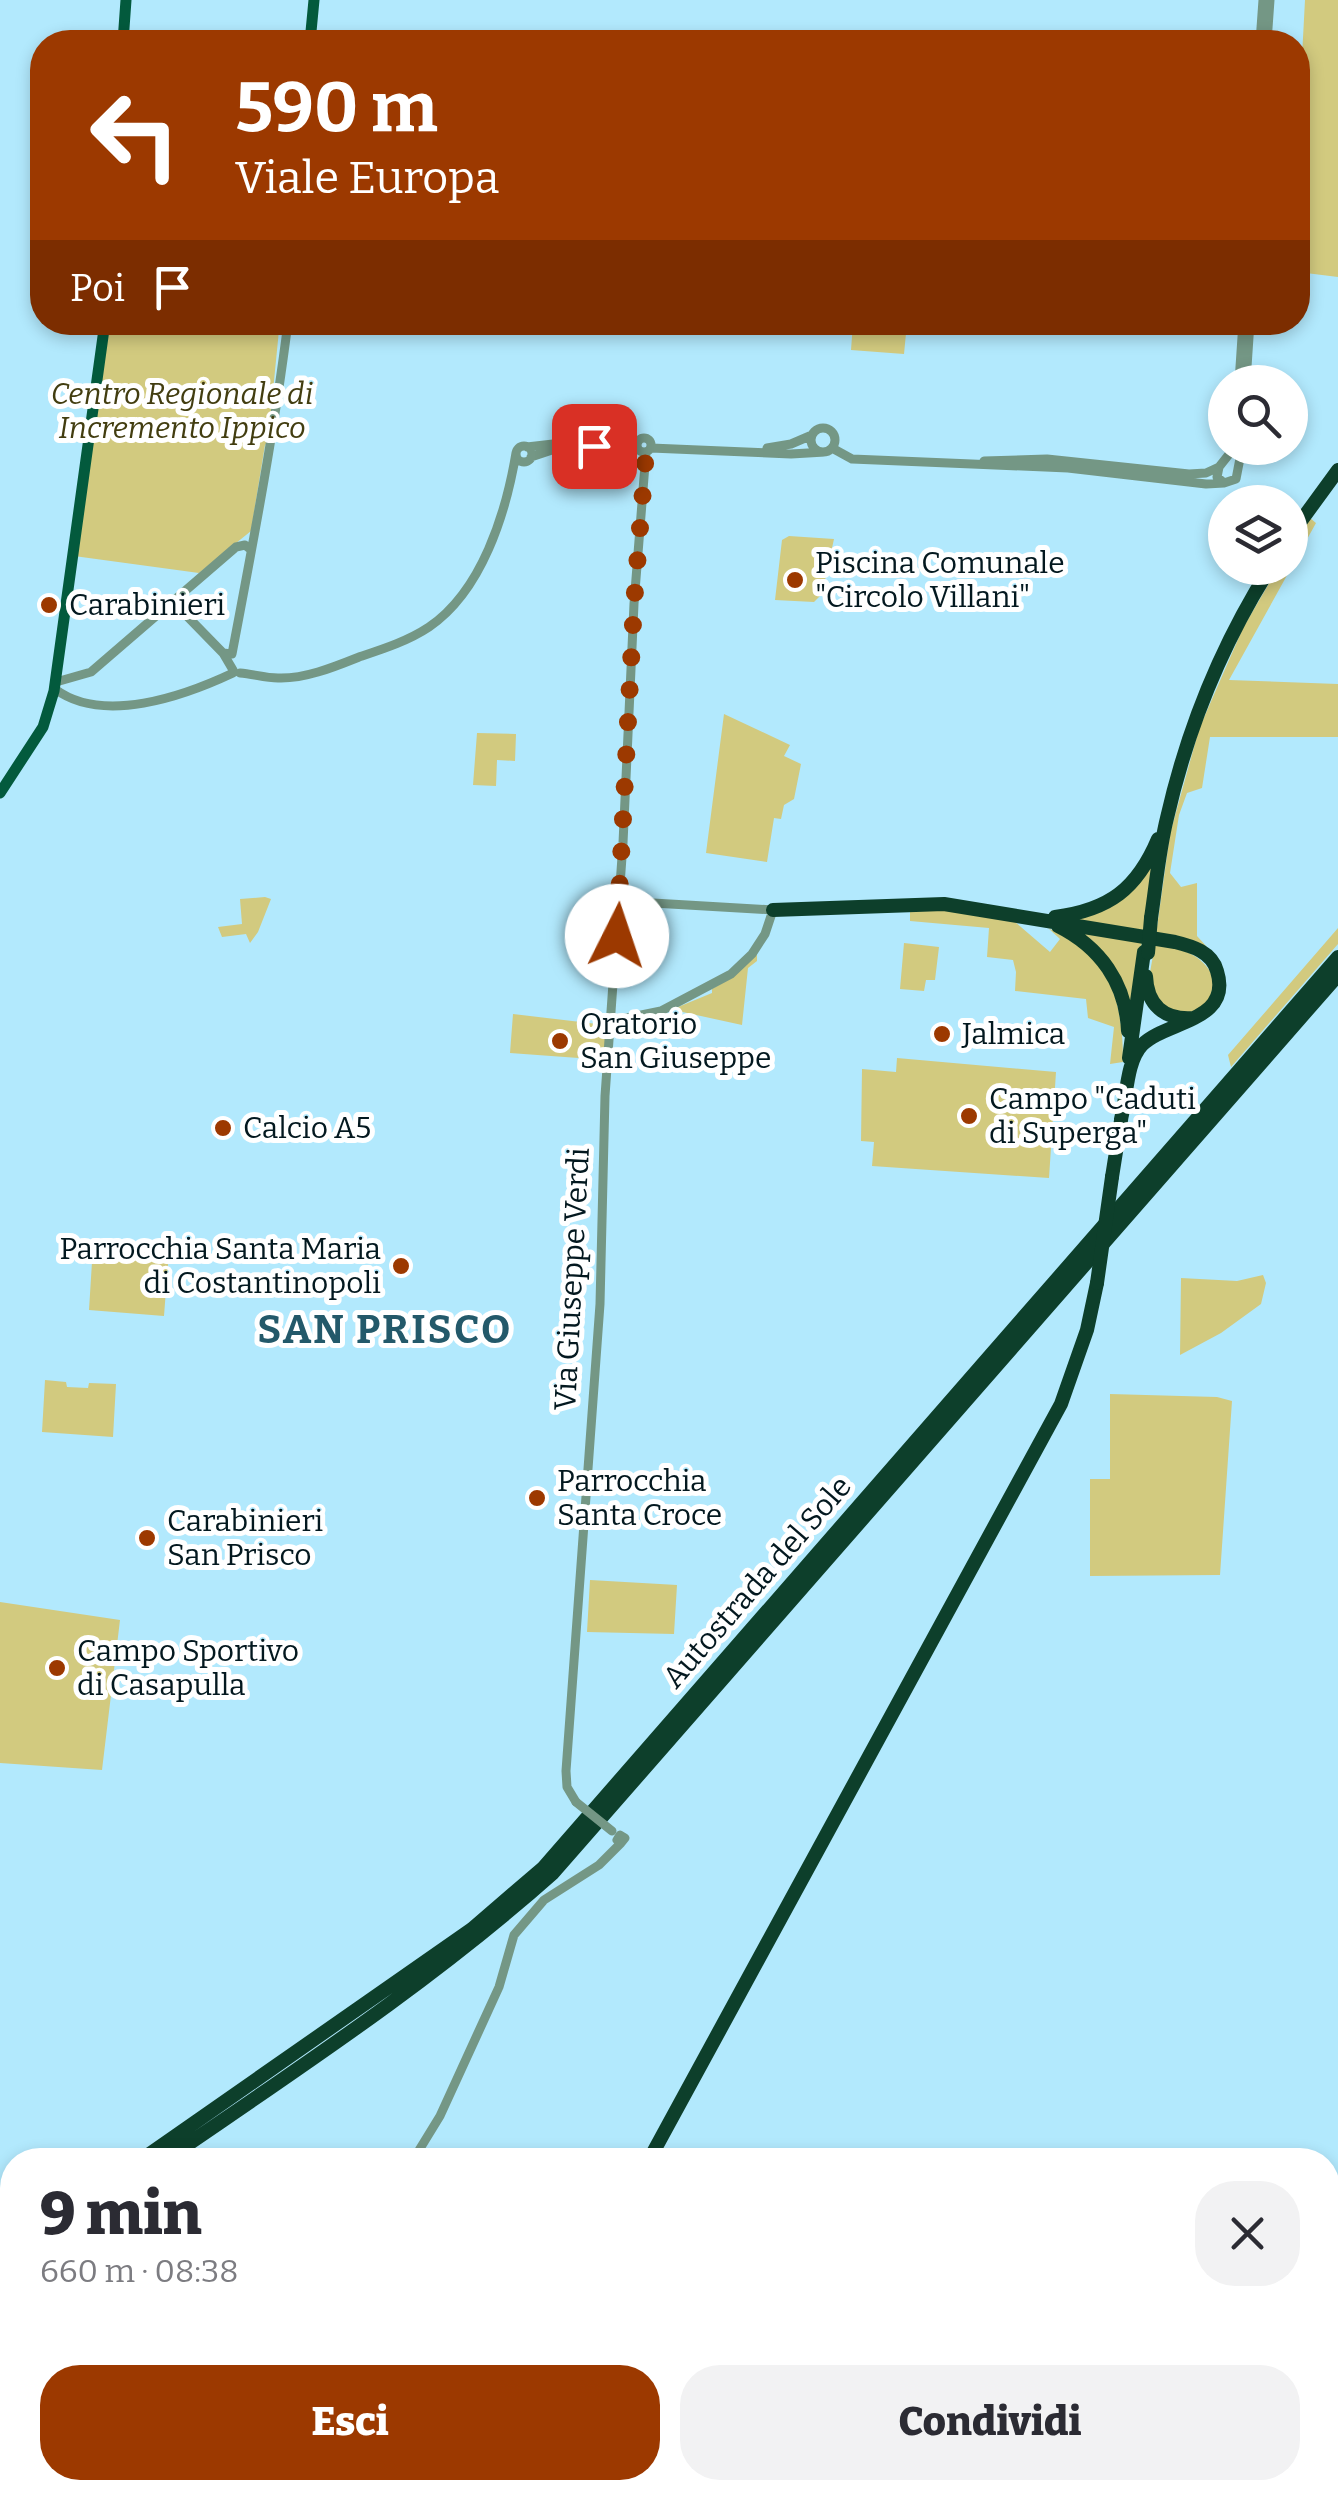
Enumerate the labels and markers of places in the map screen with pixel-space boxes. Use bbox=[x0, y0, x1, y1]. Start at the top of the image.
pin bbox=[552, 404, 637, 489]
place label: Piscina Comunale "Circolo Villani" bbox=[815, 545, 1065, 615]
marker: Piscina Comunale "Circolo Villani" bbox=[784, 569, 806, 591]
place label: Carabinieri bbox=[69, 587, 225, 623]
marker: Carabinieri bbox=[38, 594, 60, 616]
place label: Oratorio San Giuseppe bbox=[580, 1006, 771, 1076]
place label: Jalmica bbox=[961, 1016, 1065, 1052]
marker: Jalmica bbox=[931, 1023, 953, 1045]
marker: Oratorio San Giuseppe bbox=[549, 1030, 571, 1052]
place label: Campo "Caduti di Superga" bbox=[989, 1081, 1196, 1151]
marker: Campo "Caduti di Superga" bbox=[958, 1105, 980, 1127]
place label: Calcio A5 bbox=[243, 1110, 371, 1146]
marker: Calcio A5 bbox=[212, 1117, 234, 1139]
place label: Parrocchia Santa Maria di Costantinopoli bbox=[59, 1231, 381, 1301]
marker: Parrocchia Santa Maria di Costantinopoli bbox=[390, 1255, 412, 1277]
place label: Parrocchia Santa Croce bbox=[557, 1463, 722, 1533]
marker: Parrocchia Santa Croce bbox=[526, 1487, 548, 1509]
place label: Carabinieri San Prisco bbox=[167, 1503, 323, 1573]
marker: Carabinieri San Prisco bbox=[136, 1527, 158, 1549]
place label: Campo Sportivo di Casapulla bbox=[77, 1633, 299, 1703]
marker: Campo Sportivo di Casapulla bbox=[46, 1657, 68, 1679]

